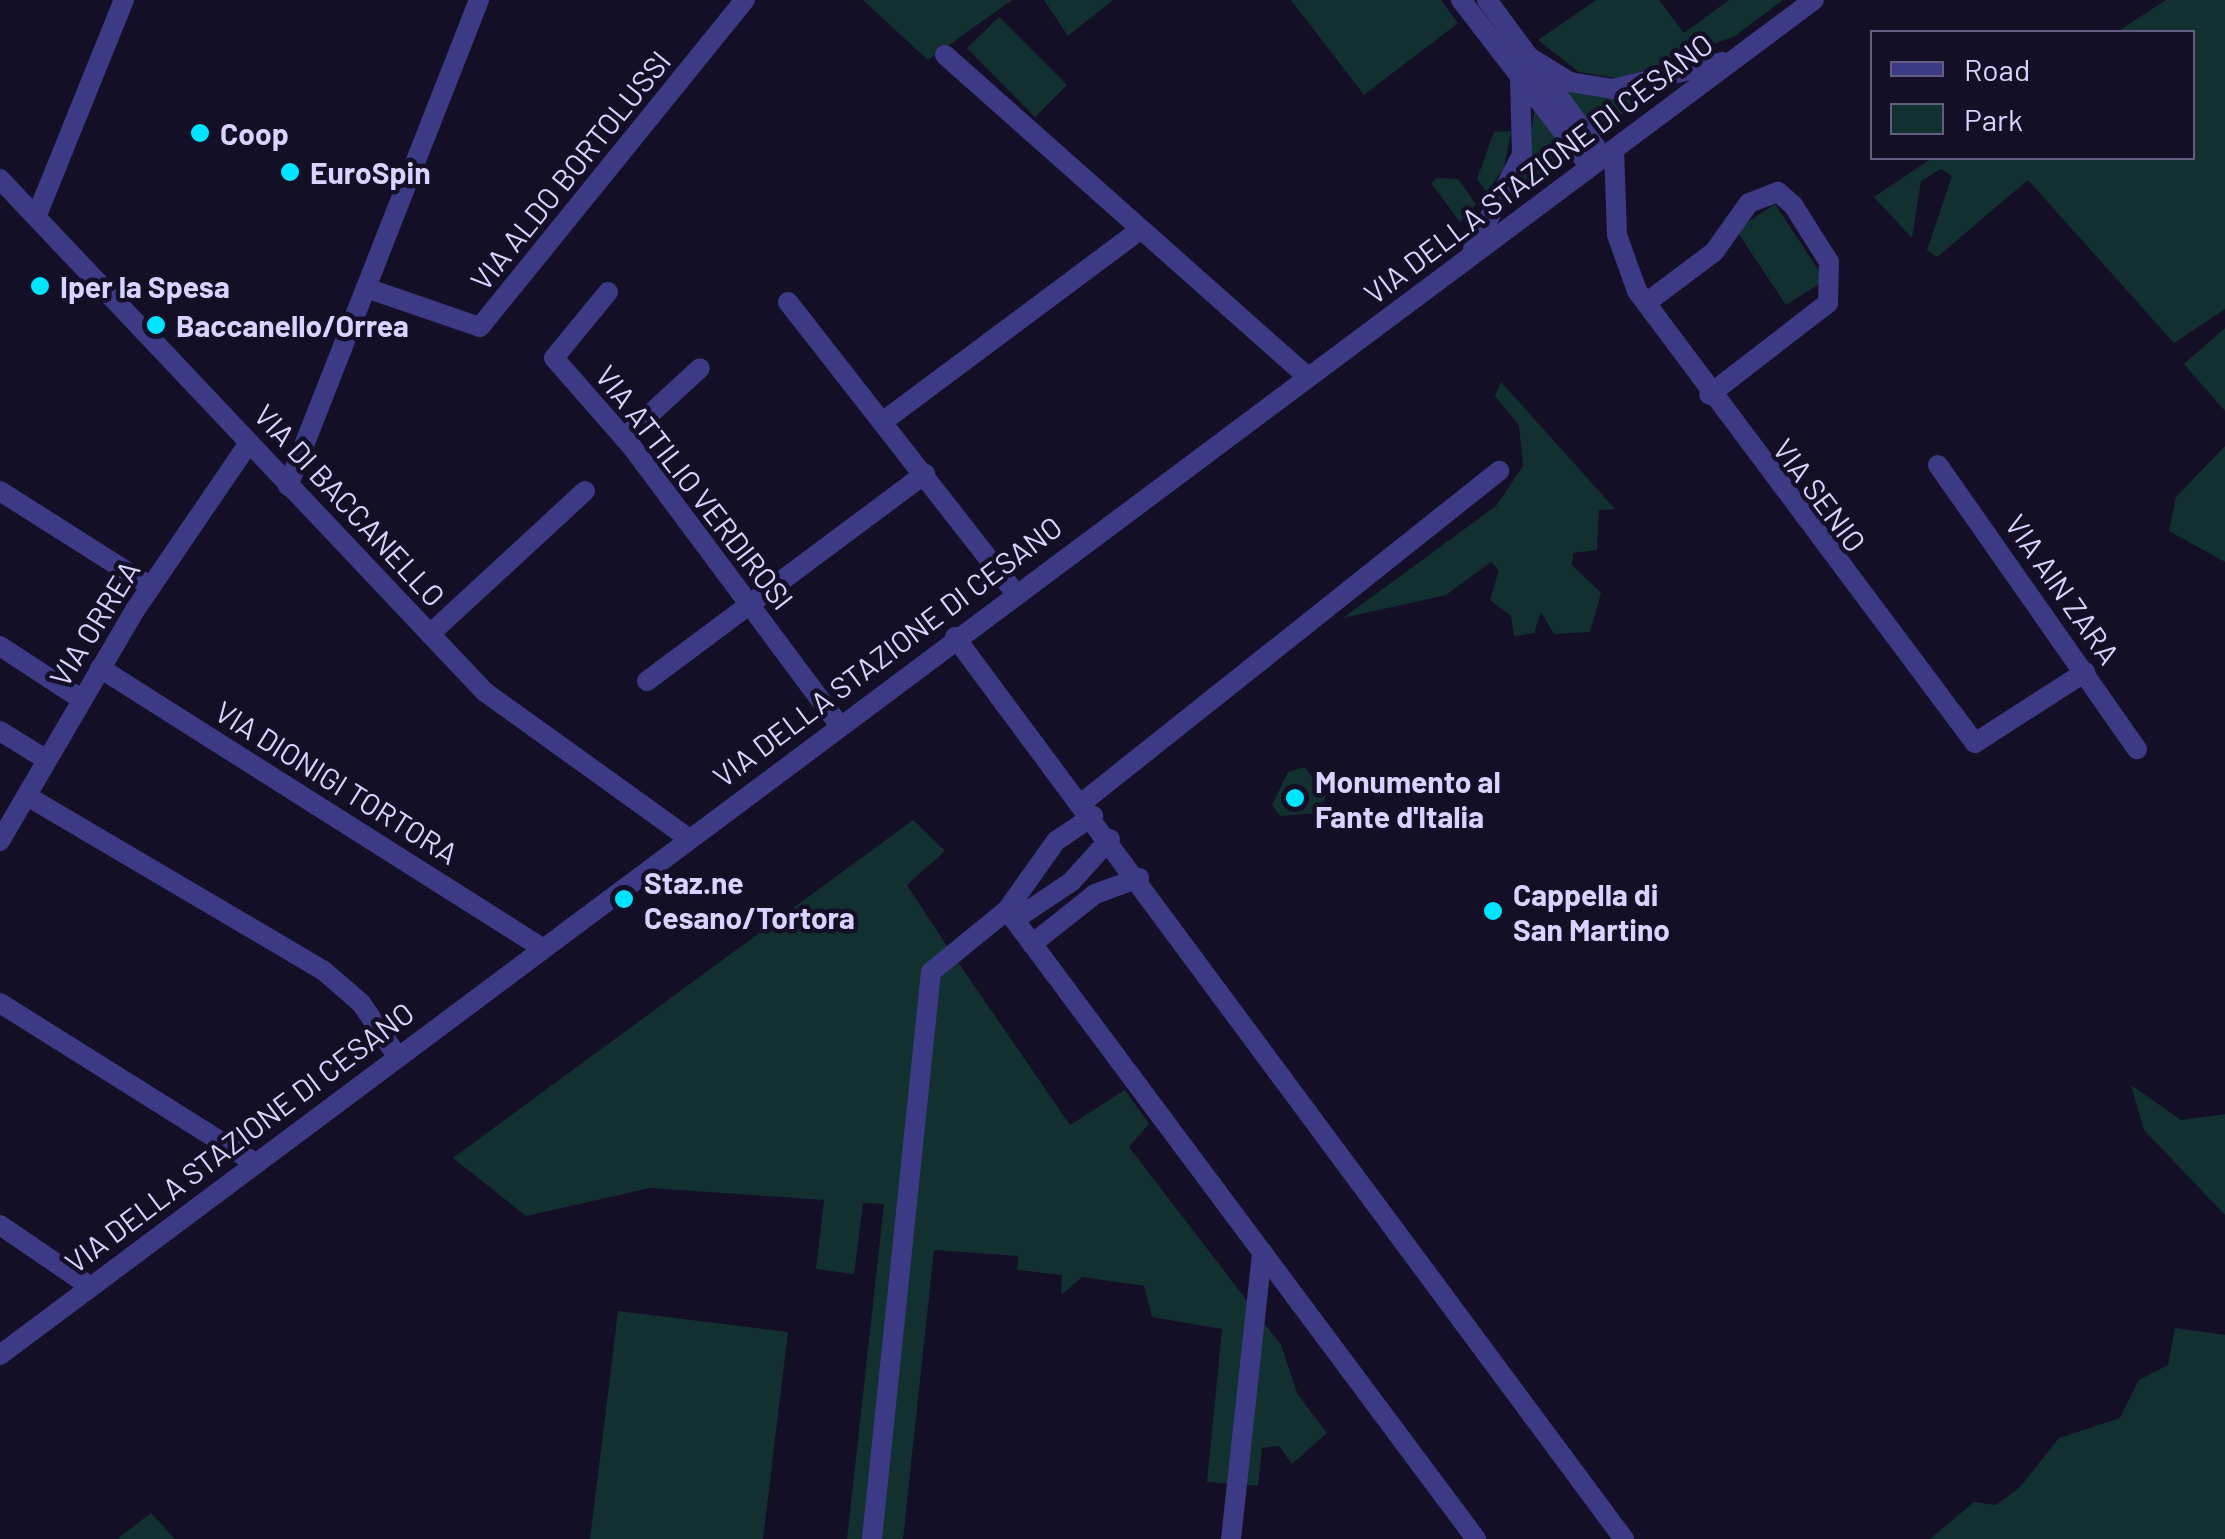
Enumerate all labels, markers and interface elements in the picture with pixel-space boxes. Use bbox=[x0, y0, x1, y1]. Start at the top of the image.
street label: VIA DELLA STAZIONE DI CESANO bbox=[1357, 25, 1719, 311]
legend bbox=[1870, 30, 2195, 160]
street label: VIA ALDO BORTOLUSSI bbox=[462, 43, 678, 297]
text: Road bbox=[1964, 51, 2030, 87]
text: Park bbox=[1964, 101, 2023, 137]
place label: Coop bbox=[220, 115, 289, 151]
marker: Coop bbox=[189, 122, 211, 144]
place label: EuroSpin bbox=[310, 154, 431, 190]
marker: EuroSpin bbox=[279, 161, 301, 183]
place label: Iper la Spesa bbox=[60, 268, 230, 304]
marker: Iper la Spesa bbox=[29, 275, 51, 297]
place label: Baccanello/Orrea bbox=[176, 307, 409, 343]
marker: Baccanello/Orrea bbox=[145, 314, 167, 336]
street label: VIA ATTILIO VERDIROSI bbox=[589, 358, 801, 616]
street label: VIA DI BACCANELLO bbox=[247, 396, 453, 614]
street label: VIA SENIO bbox=[1766, 431, 1874, 559]
street label: VIA AIN ZARA bbox=[1998, 507, 2128, 671]
street label: VIA DELLA STAZIONE DI CESANO bbox=[706, 508, 1068, 794]
street label: VIA ORREA bbox=[41, 554, 147, 692]
street label: VIA DIONIGI TORTORA bbox=[209, 693, 465, 871]
place label: Monumento al Fante d'Italia bbox=[1315, 763, 1501, 834]
marker: Monumento al Fante d'Italia bbox=[1284, 787, 1306, 809]
place label: Staz.ne Cesano/Tortora bbox=[644, 864, 855, 934]
place label: Cappella di San Martino bbox=[1513, 876, 1670, 946]
marker: Staz.ne Cesano/Tortora bbox=[613, 888, 635, 910]
marker: Cappella di San Martino bbox=[1482, 900, 1504, 922]
street label: VIA DELLA STAZIONE DI CESANO bbox=[58, 994, 420, 1280]

